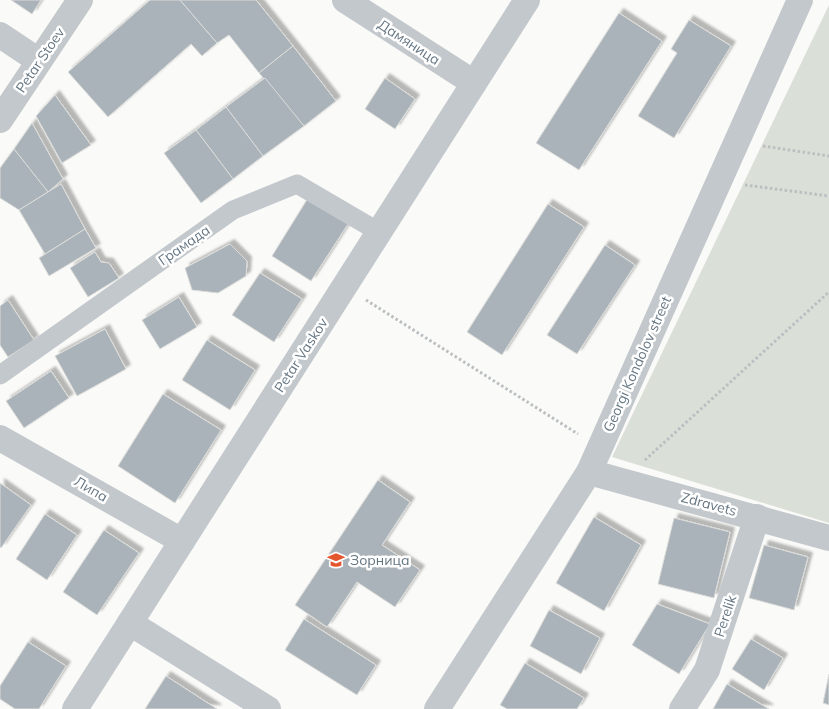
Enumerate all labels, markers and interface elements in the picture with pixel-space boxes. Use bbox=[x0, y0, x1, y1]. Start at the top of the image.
street label: Дамяница bbox=[374, 15, 444, 69]
street label: Petar Stoev bbox=[12, 23, 69, 96]
street label: Грамада bbox=[155, 221, 213, 269]
street label: Georgi Kondolov street bbox=[599, 293, 675, 435]
street label: Petar Vaskov bbox=[270, 314, 332, 396]
street label: Липа bbox=[71, 472, 111, 506]
street label: Zdravets bbox=[679, 488, 739, 520]
school or university icon: Зорница bbox=[326, 550, 346, 570]
place label: Зорница bbox=[350, 551, 410, 569]
street label: Perelik bbox=[710, 592, 740, 639]

